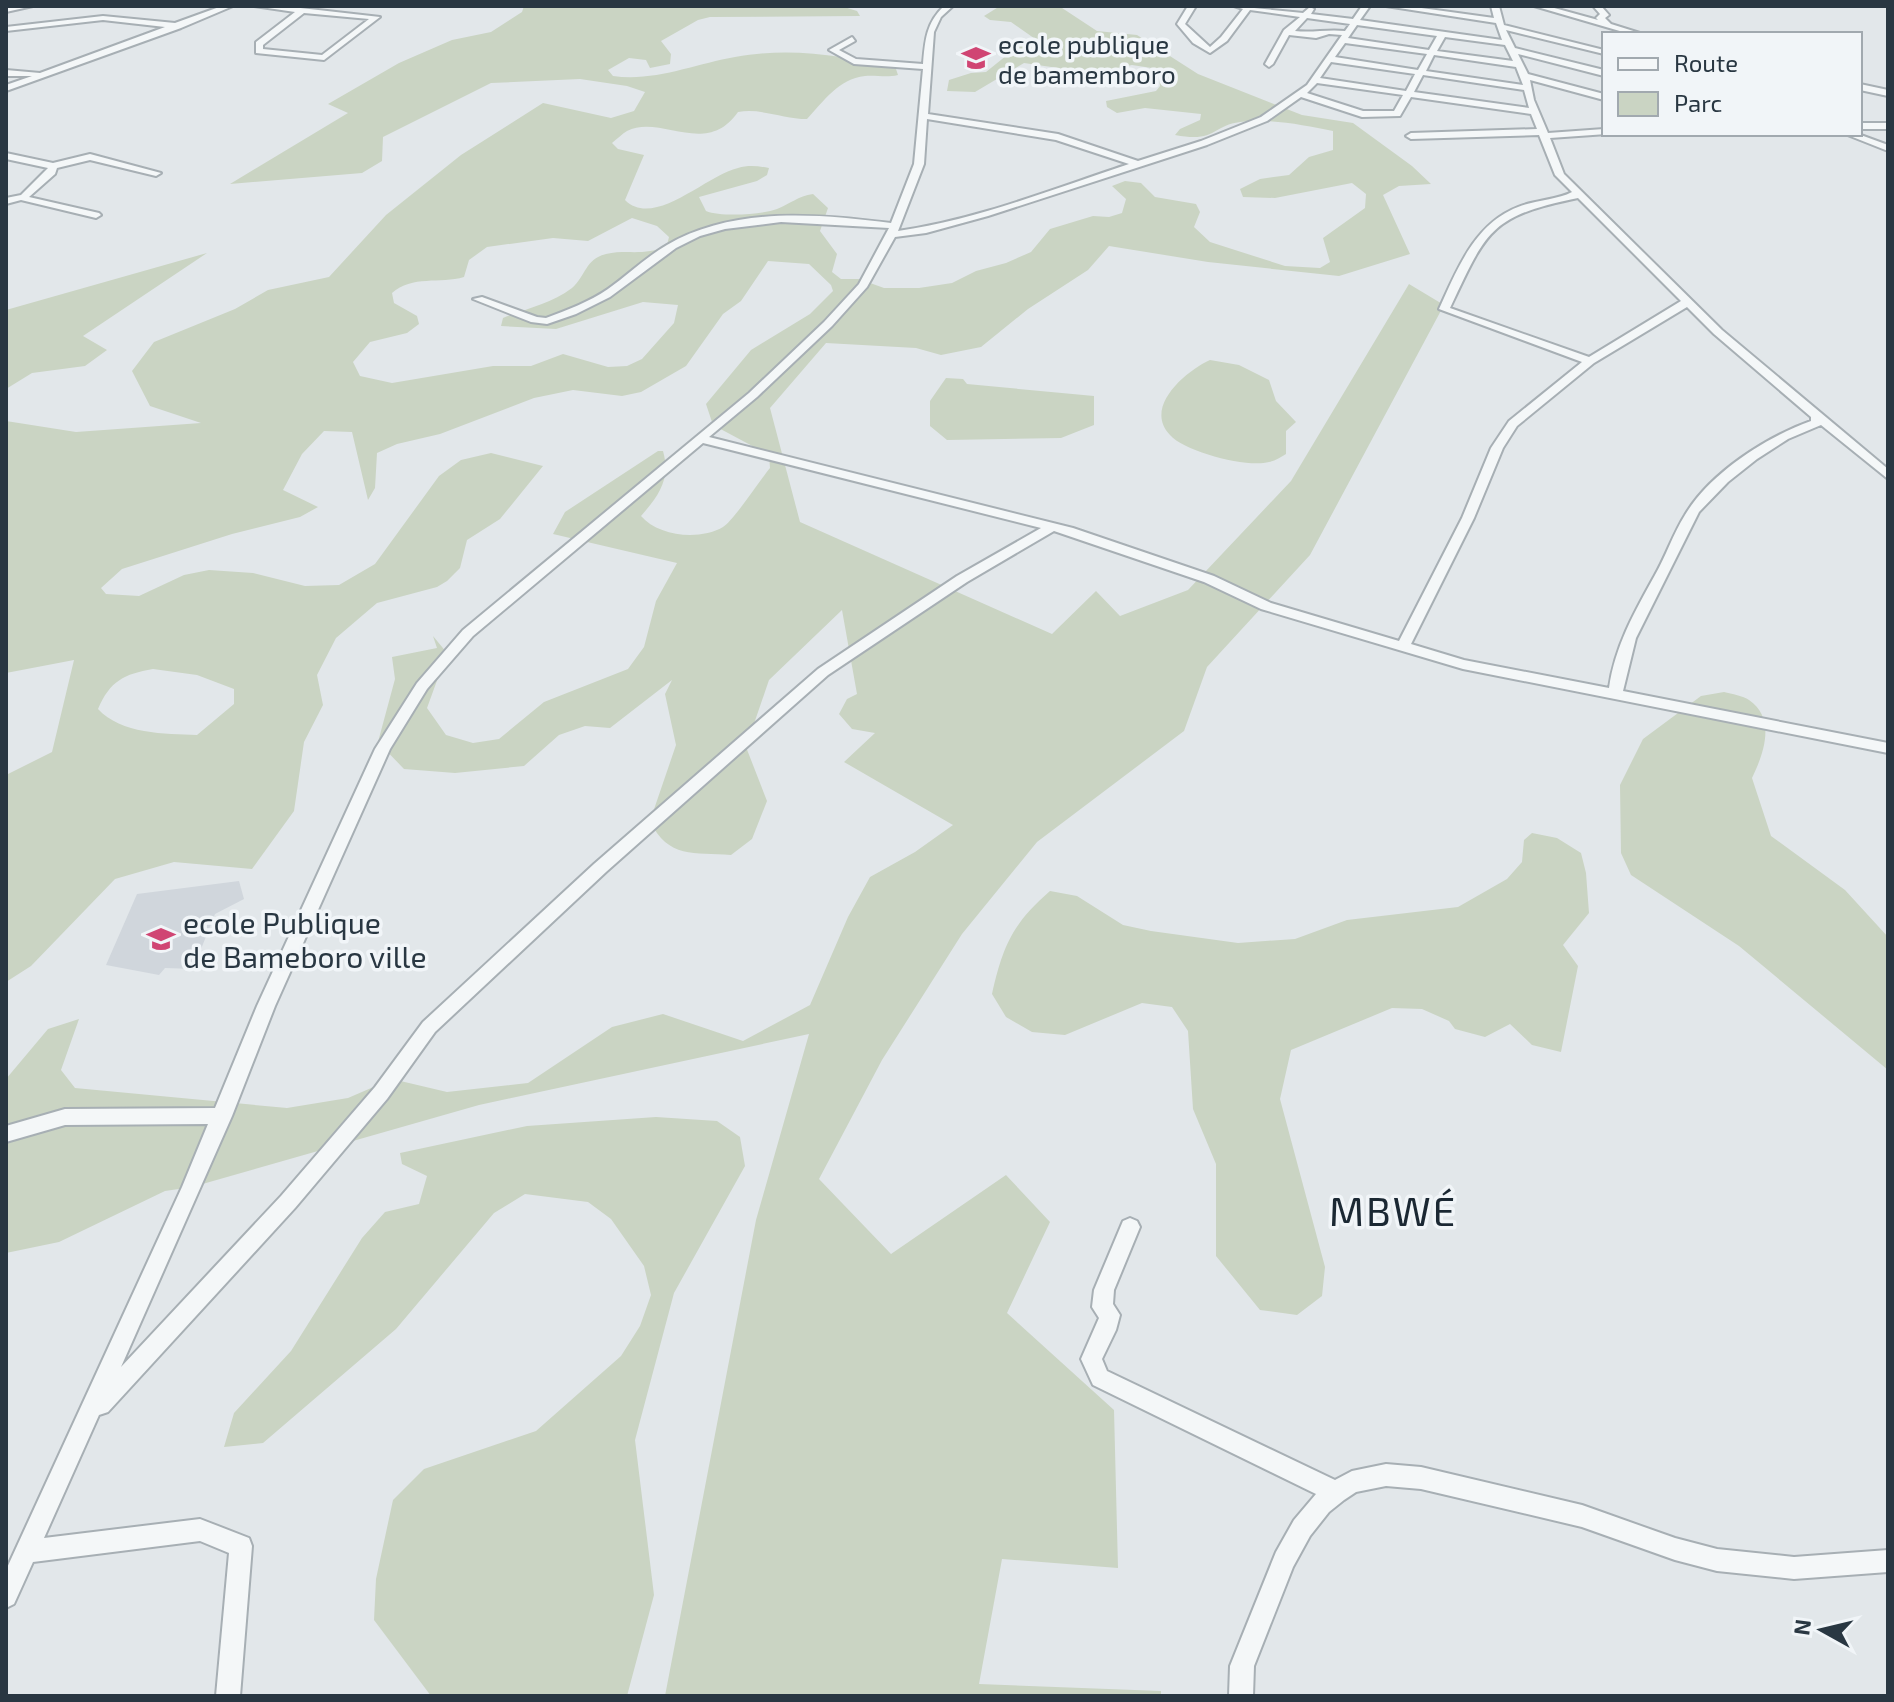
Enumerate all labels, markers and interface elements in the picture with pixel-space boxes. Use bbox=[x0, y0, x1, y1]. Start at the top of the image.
place label: ecole publique de bamemboro bbox=[998, 28, 1176, 89]
legend bbox=[1602, 32, 1862, 136]
school or university icon: ecole publique de bamemboro bbox=[961, 43, 991, 73]
text: Route bbox=[1674, 48, 1738, 77]
text: Parc bbox=[1674, 88, 1722, 117]
place label: ecole Publique de Bameboro ville bbox=[183, 904, 427, 974]
school or university icon: ecole Publique de Bameboro ville bbox=[146, 924, 176, 954]
district label: MBWÉ bbox=[1329, 1186, 1457, 1234]
north arrow bbox=[1782, 1590, 1862, 1670]
text: N bbox=[1787, 1617, 1815, 1637]

